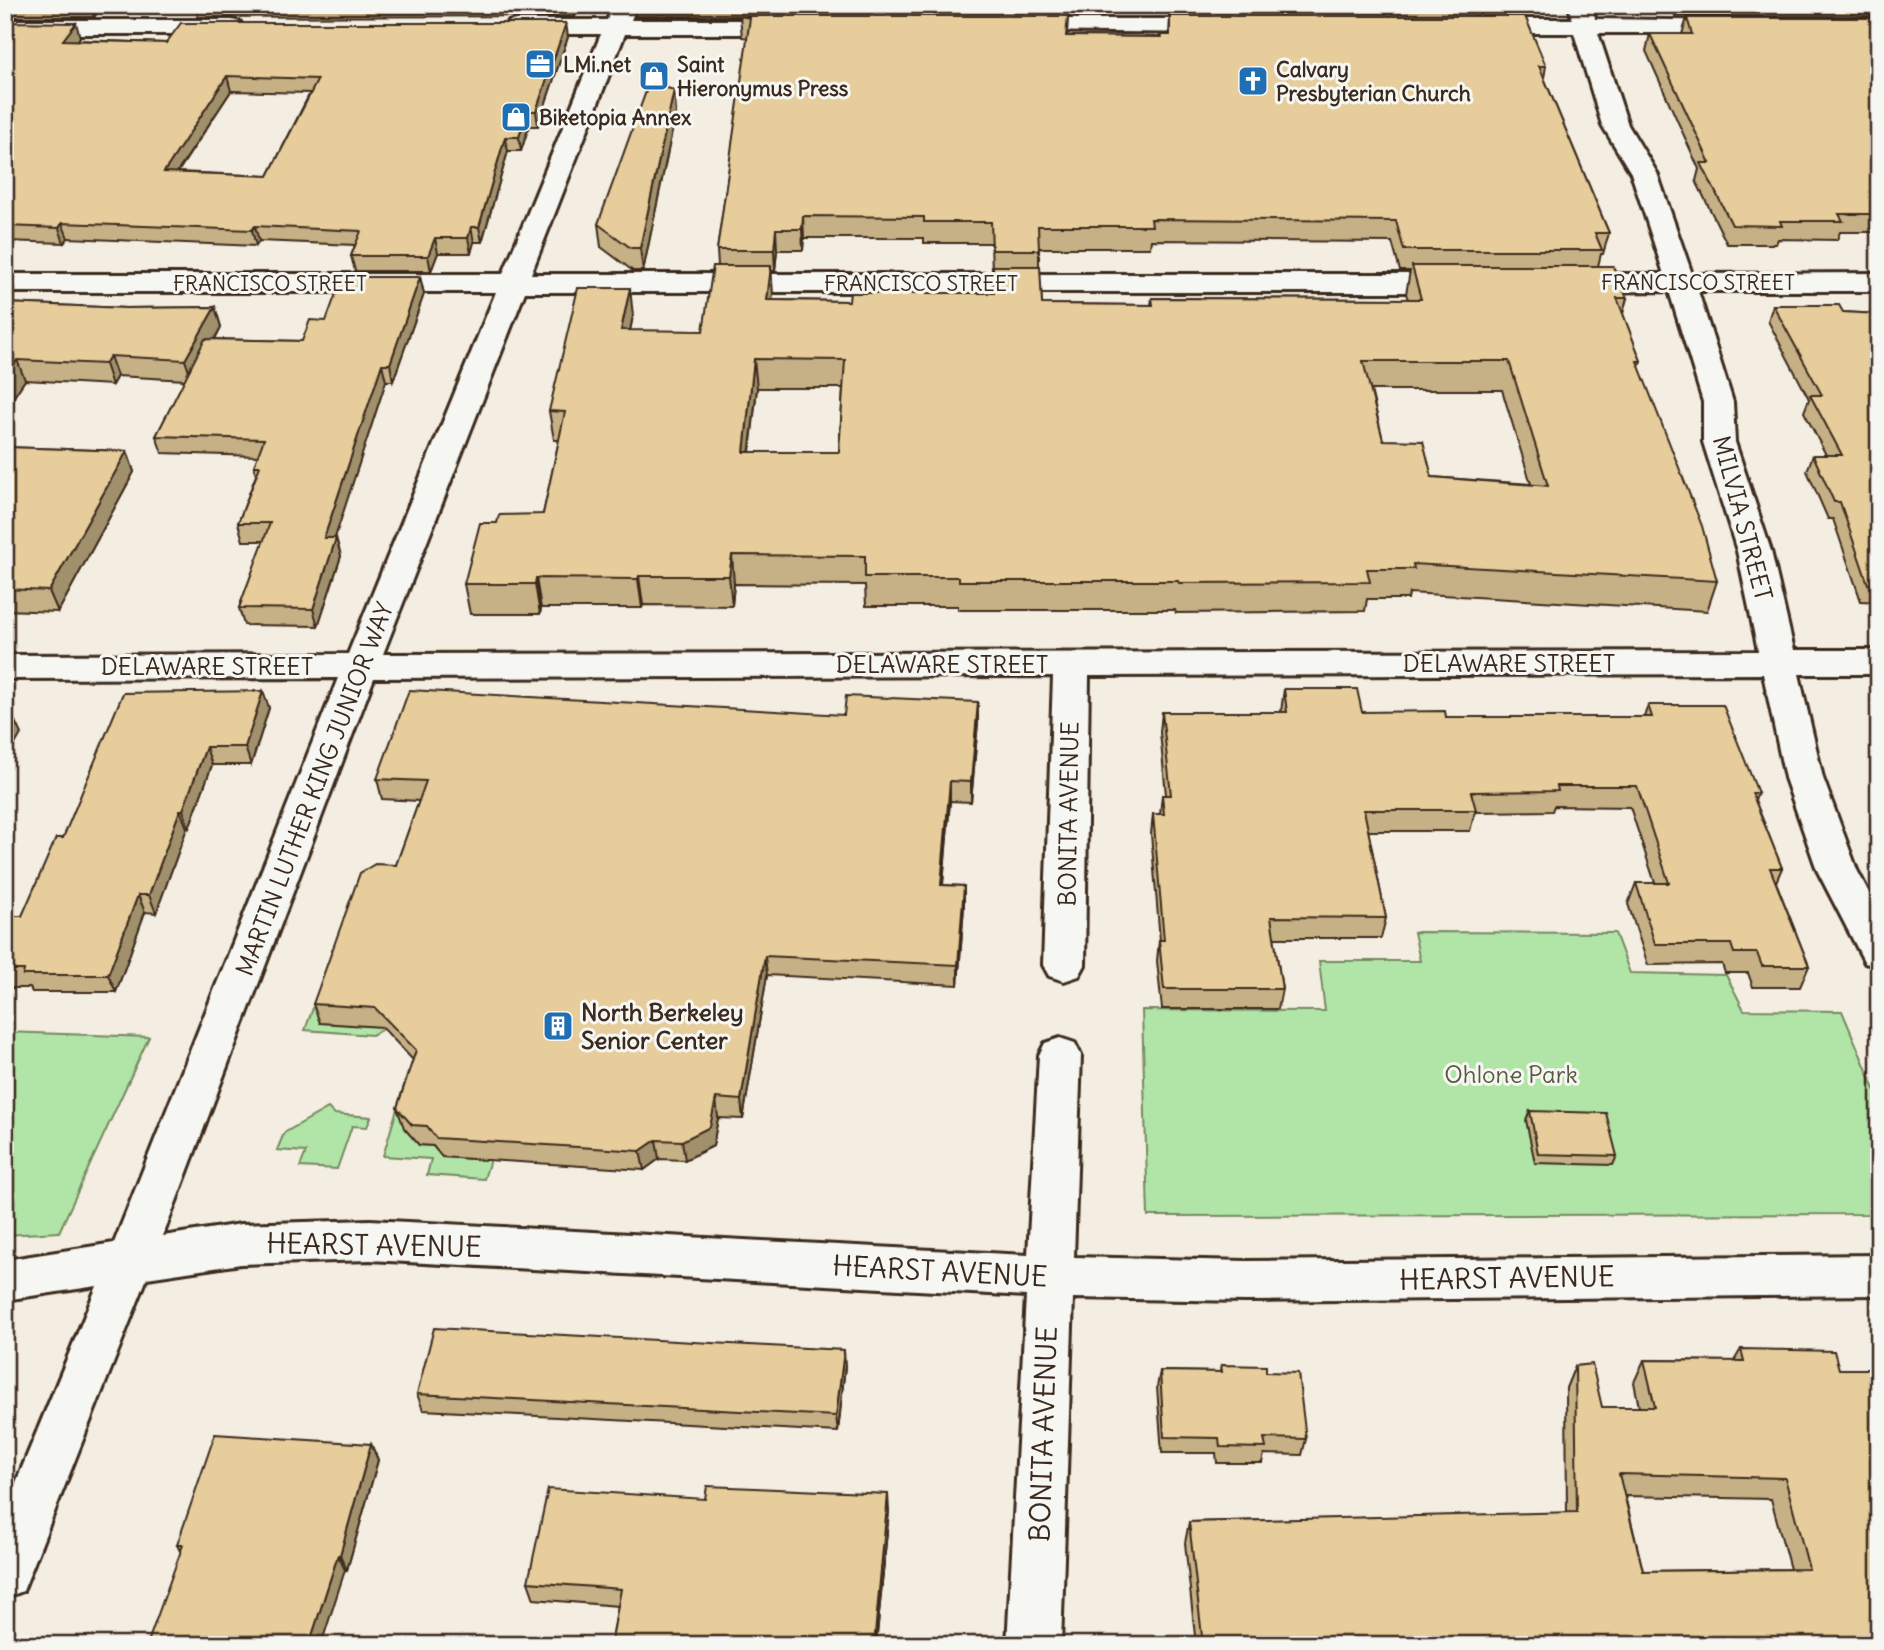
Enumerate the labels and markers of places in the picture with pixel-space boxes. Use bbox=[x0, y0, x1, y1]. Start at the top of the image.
office icon: LMi.net bbox=[523, 47, 557, 81]
place label: LMi.net bbox=[563, 51, 632, 78]
place label: Saint Hieronymus Press bbox=[677, 51, 849, 102]
place label: Calvary Presbyterian Church bbox=[1276, 56, 1471, 107]
shop icon: Saint Hieronymus Press bbox=[637, 59, 671, 93]
church icon: Calvary Presbyterian Church bbox=[1236, 64, 1270, 98]
shop icon: Biketopia Annex bbox=[499, 100, 533, 134]
place label: Biketopia Annex bbox=[539, 104, 692, 131]
place label: North Berkeley Senior Center bbox=[581, 997, 744, 1055]
building icon: North Berkeley Senior Center bbox=[541, 1009, 575, 1043]

